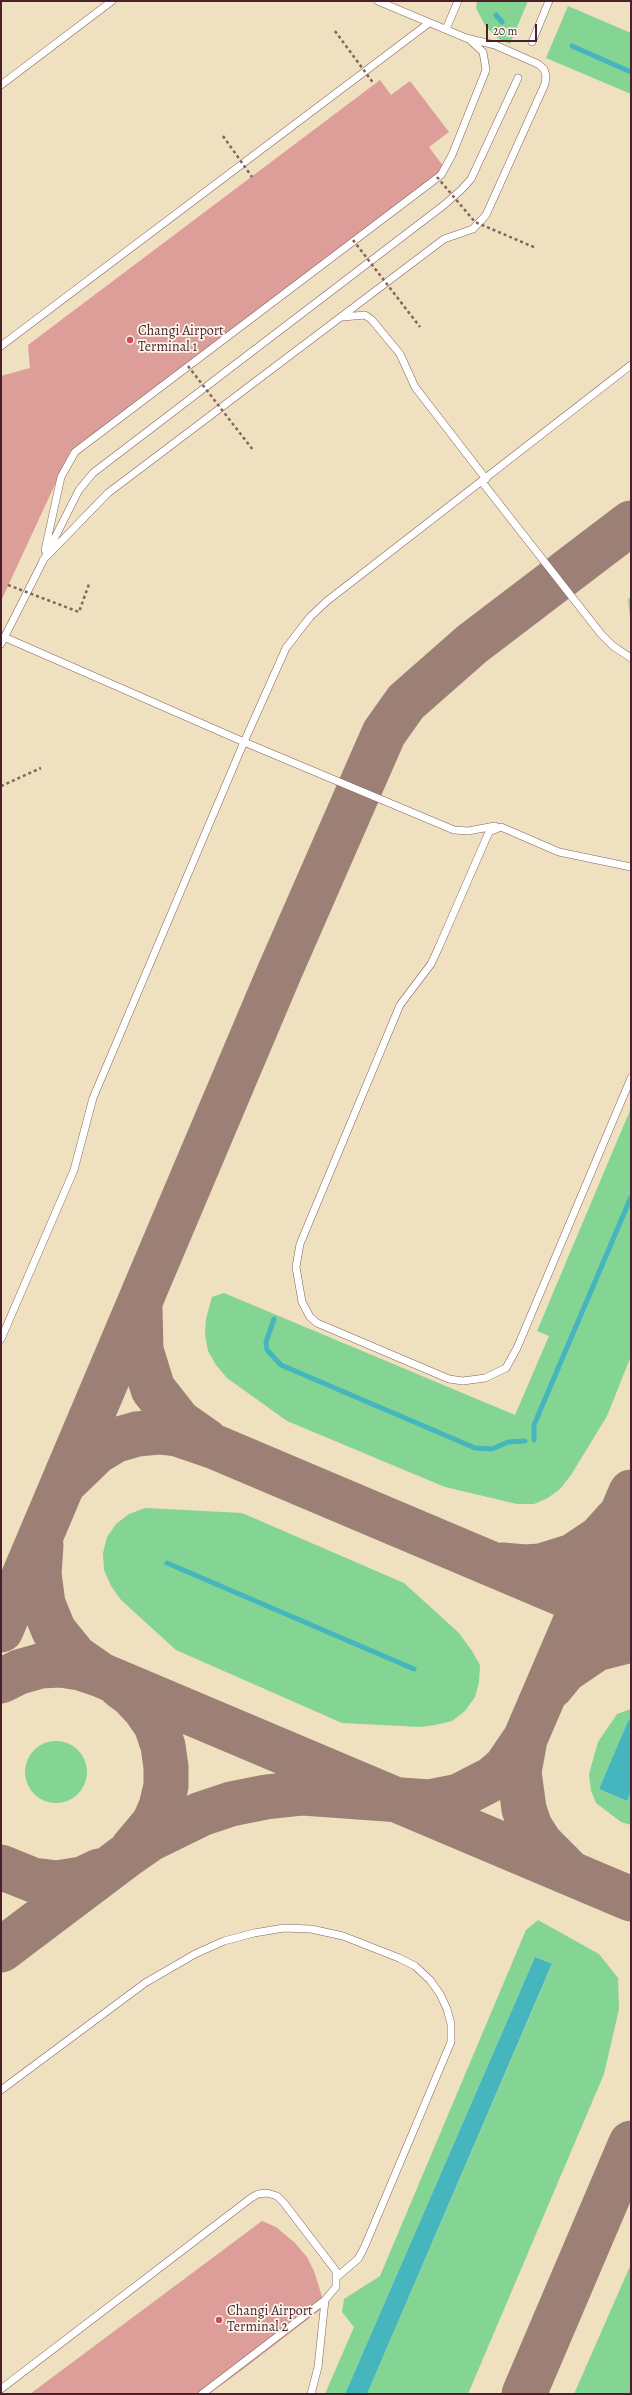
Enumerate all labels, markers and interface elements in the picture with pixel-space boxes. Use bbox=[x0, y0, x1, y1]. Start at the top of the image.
scale bar bbox=[488, 16, 539, 42]
text: 20 m bbox=[493, 23, 517, 39]
place label: Changi Airport Terminal 1 bbox=[138, 324, 224, 356]
marker: Changi Airport Terminal 1 bbox=[125, 335, 135, 345]
place label: Changi Airport Terminal 2 bbox=[227, 2304, 313, 2336]
marker: Changi Airport Terminal 2 bbox=[214, 2315, 224, 2325]

